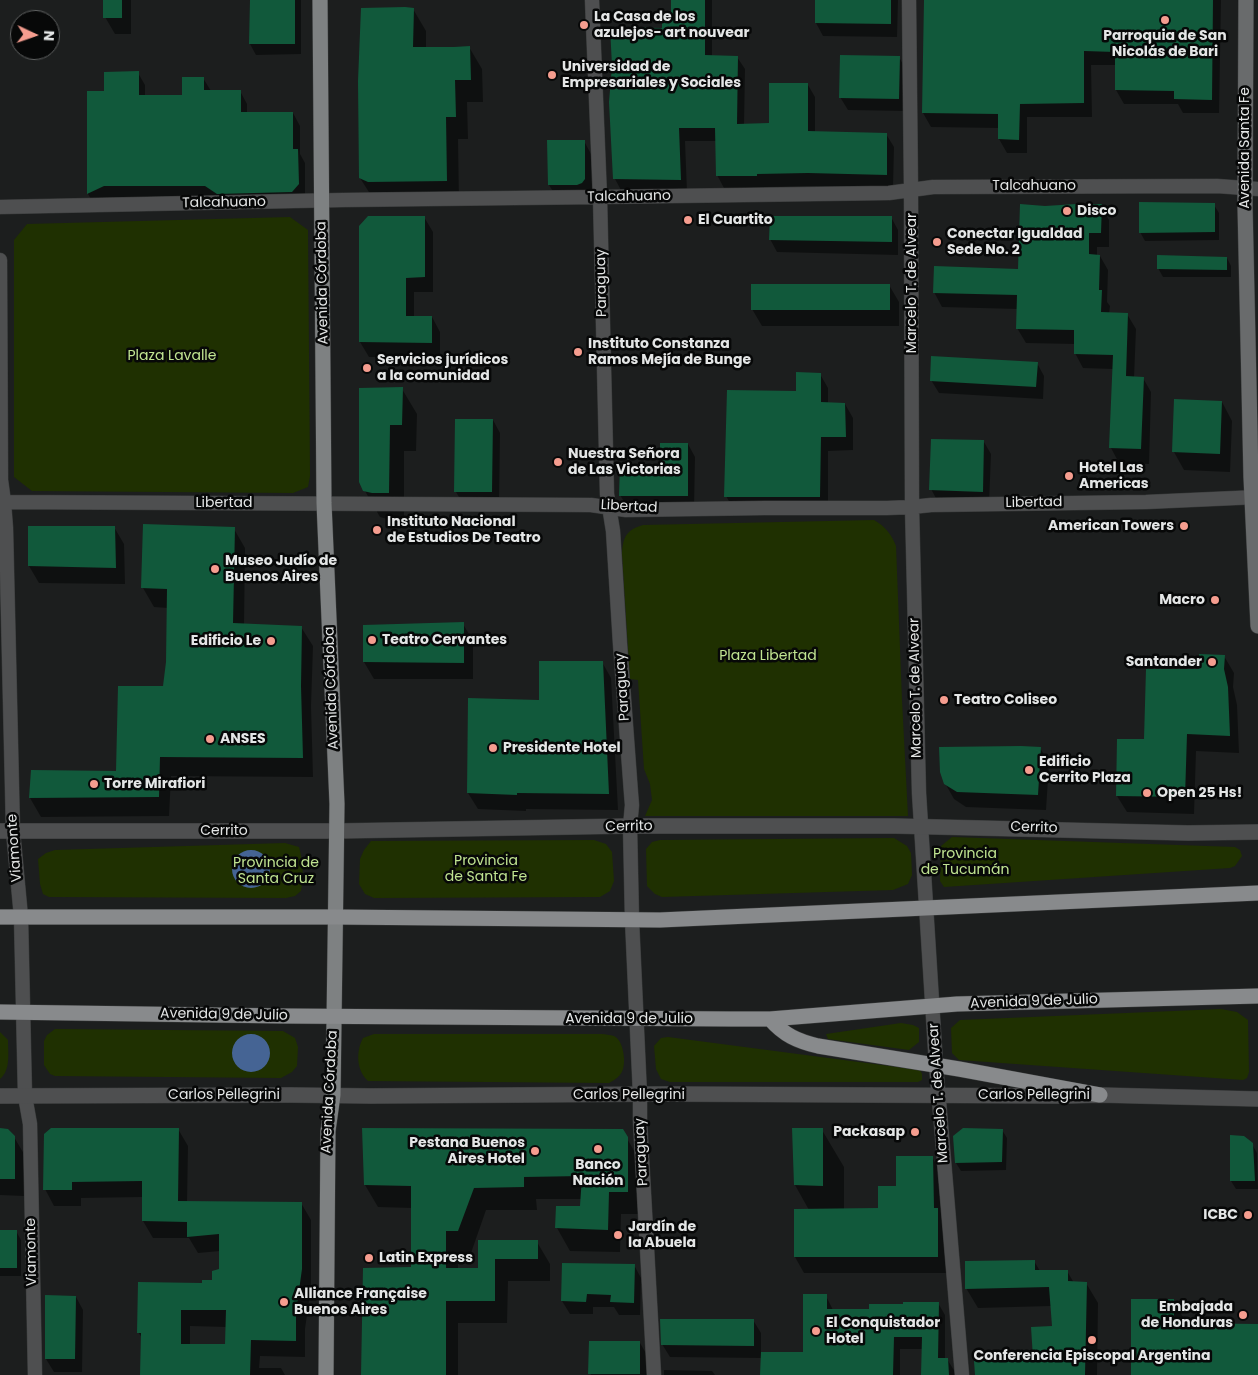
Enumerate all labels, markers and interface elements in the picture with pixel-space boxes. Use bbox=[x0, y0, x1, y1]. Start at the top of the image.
place label: La Casa de los azulejos- art nouvear bbox=[594, 9, 749, 41]
north arrow bbox=[10, 10, 60, 60]
marker: Parroquia de San Nicolás de Bari bbox=[1159, 14, 1171, 26]
marker: La Casa de los azulejos- art nouvear bbox=[578, 19, 590, 31]
place label: Parroquia de San Nicolás de Bari bbox=[1103, 28, 1227, 60]
text: N bbox=[39, 30, 59, 42]
place label: Universidad de Empresariales y Sociales bbox=[562, 59, 741, 92]
marker: Universidad de Empresariales y Sociales bbox=[546, 69, 558, 81]
street label: Avenida Santa Fe bbox=[1237, 87, 1253, 209]
street label: Talcahuano bbox=[992, 178, 1076, 194]
street label: Talcahuano bbox=[587, 188, 671, 206]
street label: Talcahuano bbox=[182, 194, 266, 212]
place label: Disco bbox=[1077, 203, 1117, 219]
marker: Disco bbox=[1061, 205, 1073, 217]
place label: El Cuartito bbox=[698, 212, 773, 228]
street label: Marcelo T. de Alvear bbox=[904, 213, 920, 353]
marker: El Cuartito bbox=[682, 214, 694, 226]
street label: Avenida Córdoba bbox=[314, 221, 332, 345]
place label: Conectar Igualdad Sede No. 2 bbox=[947, 226, 1082, 258]
marker: Conectar Igualdad Sede No. 2 bbox=[931, 236, 943, 248]
street label: Paraguay bbox=[593, 249, 611, 317]
place label: Instituto Constanza Ramos Mejía de Bunge bbox=[588, 336, 751, 368]
marker: Instituto Constanza Ramos Mejía de Bunge bbox=[572, 346, 584, 358]
park label: Plaza Lavalle bbox=[128, 348, 216, 364]
place label: Servicios jurídicos a la comunidad bbox=[377, 352, 508, 384]
marker: Servicios jurídicos a la comunidad bbox=[361, 362, 373, 374]
place label: Nuestra Señora de Las Victorias bbox=[568, 446, 681, 478]
marker: Nuestra Señora de Las Victorias bbox=[552, 456, 564, 468]
place label: Hotel Las Americas bbox=[1079, 460, 1149, 492]
marker: Hotel Las Americas bbox=[1063, 470, 1075, 482]
street label: Libertad bbox=[1005, 494, 1063, 512]
street label: Libertad bbox=[196, 495, 252, 511]
street label: Libertad bbox=[600, 497, 658, 517]
place label: Instituto Nacional de Estudios De Teatro bbox=[387, 514, 541, 546]
place label: American Towers bbox=[1048, 518, 1174, 534]
marker: American Towers bbox=[1178, 520, 1190, 532]
marker: Instituto Nacional de Estudios De Teatro bbox=[371, 524, 383, 536]
place label: Museo Judío de Buenos Aires bbox=[225, 553, 337, 586]
marker: Museo Judío de Buenos Aires bbox=[209, 563, 221, 575]
place label: Macro bbox=[1159, 592, 1205, 608]
marker: Macro bbox=[1209, 594, 1221, 606]
street label: Marcelo T. de Alvear bbox=[906, 618, 926, 758]
street label: Avenida Córdoba bbox=[321, 626, 343, 750]
place label: Teatro Cervantes bbox=[382, 632, 507, 648]
place label: Edificio Le bbox=[191, 633, 261, 649]
marker: Teatro Cervantes bbox=[366, 634, 378, 646]
marker: Edificio Le bbox=[265, 635, 277, 647]
park label: Plaza Libertad bbox=[719, 648, 817, 664]
street label: Paraguay bbox=[612, 652, 634, 722]
place label: Santander bbox=[1126, 654, 1202, 670]
marker: Santander bbox=[1206, 656, 1218, 668]
place label: Teatro Coliseo bbox=[954, 692, 1057, 708]
marker: Teatro Coliseo bbox=[938, 694, 950, 706]
place label: ANSES bbox=[220, 731, 266, 747]
marker: ANSES bbox=[204, 733, 216, 745]
place label: Presidente Hotel bbox=[503, 740, 621, 756]
marker: Presidente Hotel bbox=[487, 742, 499, 754]
place label: Edificio Cerrito Plaza bbox=[1039, 754, 1131, 786]
marker: Edificio Cerrito Plaza bbox=[1023, 764, 1035, 776]
place label: Torre Mirafiori bbox=[104, 776, 205, 792]
marker: Torre Mirafiori bbox=[88, 778, 100, 790]
place label: Open 25 Hs! bbox=[1157, 785, 1242, 801]
marker: Open 25 Hs! bbox=[1141, 787, 1153, 799]
street label: Viamonte bbox=[4, 813, 26, 883]
street label: Cerrito bbox=[605, 818, 653, 836]
street label: Cerrito bbox=[1010, 819, 1058, 837]
street label: Cerrito bbox=[200, 823, 248, 839]
park label: Provincia de Tucumán bbox=[921, 846, 1009, 879]
park label: Provincia de Santa Fe bbox=[445, 853, 527, 886]
park label: Provincia de Santa Cruz bbox=[233, 855, 319, 888]
street label: Avenida 9 de Julio bbox=[970, 991, 1098, 1013]
street label: Avenida 9 de Julio bbox=[160, 1005, 288, 1025]
street label: Avenida 9 de Julio bbox=[565, 1011, 693, 1027]
street label: Marcelo T. de Alvear bbox=[926, 1022, 952, 1164]
street label: Avenida Córdoba bbox=[318, 1030, 342, 1154]
street label: Carlos Pellegrini bbox=[168, 1087, 280, 1103]
street label: Carlos Pellegrini bbox=[573, 1087, 685, 1103]
street label: Carlos Pellegrini bbox=[978, 1087, 1090, 1103]
street label: Paraguay bbox=[632, 1118, 652, 1186]
place label: Packasap bbox=[833, 1124, 905, 1140]
marker: Packasap bbox=[909, 1126, 921, 1138]
place label: Pestana Buenos Aires Hotel bbox=[409, 1135, 525, 1168]
marker: Banco Nación bbox=[592, 1143, 604, 1155]
marker: Pestana Buenos Aires Hotel bbox=[529, 1145, 541, 1157]
place label: Banco Nación bbox=[573, 1157, 623, 1190]
place label: ICBC bbox=[1203, 1207, 1238, 1223]
marker: ICBC bbox=[1242, 1209, 1254, 1221]
street label: Viamonte bbox=[23, 1218, 41, 1286]
place label: Jardín de la Abuela bbox=[628, 1219, 696, 1252]
marker: Jardín de la Abuela bbox=[612, 1229, 624, 1241]
place label: Latin Express bbox=[379, 1250, 473, 1266]
marker: Latin Express bbox=[363, 1252, 375, 1264]
place label: Alliance Française Buenos Aires bbox=[294, 1286, 427, 1318]
marker: Alliance Française Buenos Aires bbox=[278, 1296, 290, 1308]
place label: Embajada de Honduras bbox=[1141, 1299, 1233, 1331]
marker: Embajada de Honduras bbox=[1237, 1309, 1249, 1321]
place label: El Conquistador Hotel bbox=[826, 1315, 940, 1348]
marker: El Conquistador Hotel bbox=[810, 1325, 822, 1337]
marker: Conferencia Episcopal Argentina bbox=[1086, 1334, 1098, 1346]
place label: Conferencia Episcopal Argentina bbox=[974, 1348, 1210, 1364]

